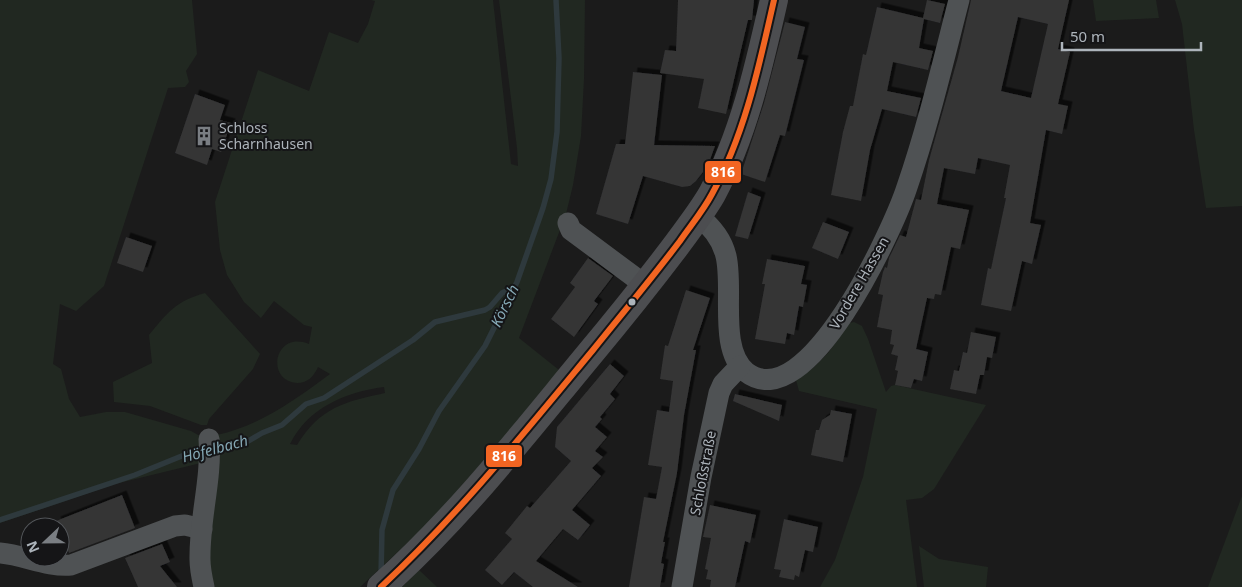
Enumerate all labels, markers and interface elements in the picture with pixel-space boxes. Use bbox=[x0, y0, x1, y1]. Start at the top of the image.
scale bar bbox=[1062, 20, 1201, 52]
text: 50 m bbox=[1070, 26, 1105, 46]
place label: Schloss Scharnhausen bbox=[219, 118, 313, 153]
building icon: Schloss Scharnhausen bbox=[193, 125, 215, 147]
line badge: 816 bbox=[704, 160, 742, 184]
text: 816 bbox=[711, 162, 735, 181]
street label: Vordere Hassen bbox=[824, 233, 893, 332]
water label: Körsch bbox=[485, 281, 523, 330]
unlabelled marker bbox=[627, 297, 637, 307]
street label: Schloßstraße bbox=[685, 429, 720, 517]
water label: Höfelbach bbox=[180, 430, 250, 466]
line badge: 816 bbox=[485, 444, 523, 468]
text: 816 bbox=[492, 446, 516, 465]
north arrow bbox=[20, 517, 70, 567]
text: N bbox=[22, 538, 43, 556]

